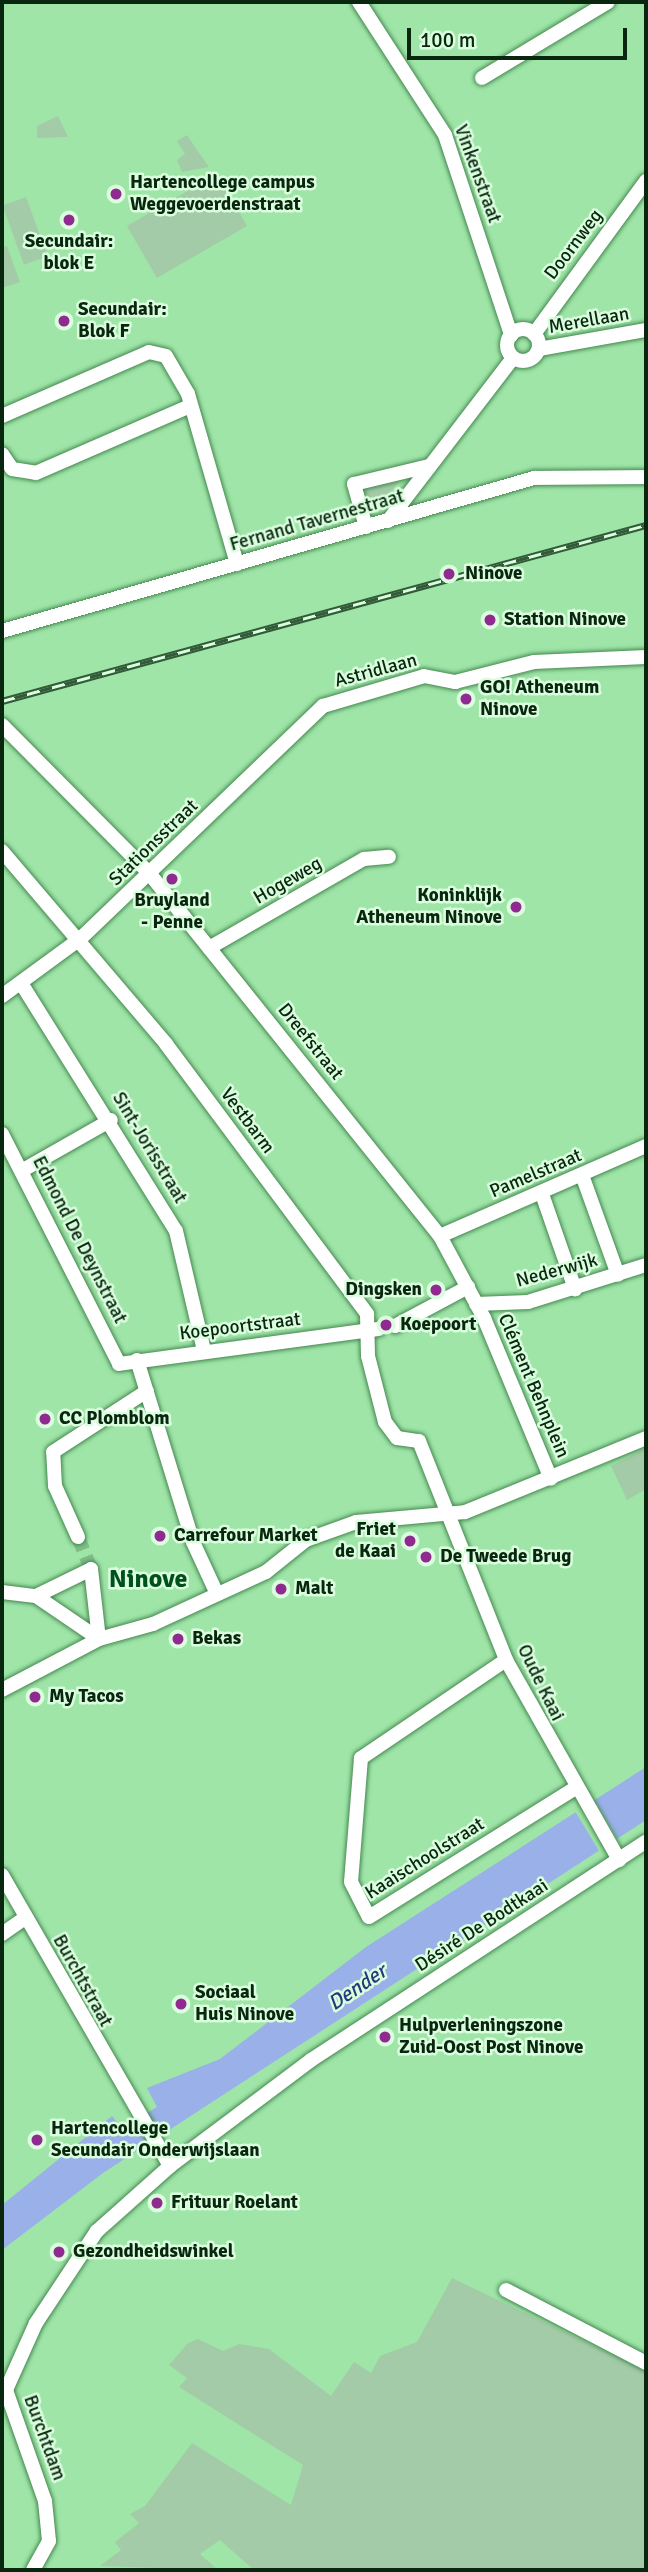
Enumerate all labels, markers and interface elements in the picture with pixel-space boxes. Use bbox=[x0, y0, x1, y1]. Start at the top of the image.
scale bar bbox=[410, 14, 630, 58]
text: 100 m bbox=[420, 27, 475, 53]
street label: Vinkenstraat bbox=[449, 122, 505, 226]
place label: Hartencollege campus Weggevoerdenstraat bbox=[130, 172, 315, 216]
marker: Hartencollege campus Weggevoerdenstraat bbox=[108, 186, 124, 202]
street label: Doornweg bbox=[540, 205, 608, 285]
marker: Secundair: blok E bbox=[61, 212, 77, 228]
place label: Secundair: blok E bbox=[25, 231, 113, 275]
place label: Secundair: Blok F bbox=[78, 299, 167, 343]
street label: Merellaan bbox=[547, 303, 631, 339]
marker: Secundair: Blok F bbox=[56, 313, 72, 329]
street label: Fernand Tavernestraat bbox=[227, 485, 407, 557]
place label: Ninove bbox=[465, 563, 522, 585]
marker: Ninove bbox=[439, 564, 459, 584]
place label: Station Ninove bbox=[504, 609, 626, 631]
marker: Station Ninove bbox=[482, 612, 498, 628]
street label: Astridlaan bbox=[332, 649, 420, 693]
place label: GO! Atheneum Ninove bbox=[480, 677, 599, 721]
marker: GO! Atheneum Ninove bbox=[458, 691, 474, 707]
street label: Stationsstraat bbox=[105, 795, 203, 891]
street label: Hogeweg bbox=[250, 852, 326, 910]
marker: Bruyland - Penne bbox=[164, 871, 180, 887]
place label: Koninklijk Atheneum Ninove bbox=[356, 885, 502, 929]
place label: Bruyland - Penne bbox=[134, 890, 210, 934]
marker: Koninklijk Atheneum Ninove bbox=[508, 899, 524, 915]
street label: Dreefstraat bbox=[272, 999, 348, 1085]
street label: Vestbarm bbox=[215, 1084, 279, 1158]
street label: Sint-Jorisstraat bbox=[107, 1088, 191, 1208]
street label: Pamelstraat bbox=[487, 1144, 585, 1204]
street label: Edmond De Deynstraat bbox=[27, 1153, 131, 1327]
street label: Nederwijk bbox=[514, 1249, 600, 1293]
place label: Dingsken bbox=[345, 1279, 422, 1301]
marker: Dingsken bbox=[428, 1282, 444, 1298]
street label: Koepoortstraat bbox=[178, 1308, 302, 1346]
street label: Clément Behnplein bbox=[492, 1310, 574, 1462]
place label: Koepoort bbox=[400, 1314, 476, 1336]
marker: Koepoort bbox=[378, 1317, 394, 1333]
place label: CC Plomblom bbox=[59, 1408, 170, 1430]
marker: CC Plomblom bbox=[37, 1411, 53, 1427]
place label: Friet de Kaai bbox=[335, 1519, 396, 1563]
place label: Carrefour Market bbox=[174, 1525, 318, 1547]
marker: Carrefour Market bbox=[152, 1528, 168, 1544]
marker: Friet de Kaai bbox=[402, 1533, 418, 1549]
place label: De Tweede Brug bbox=[440, 1546, 571, 1568]
marker: De Tweede Brug bbox=[418, 1549, 434, 1565]
district label: Ninove bbox=[109, 1564, 187, 1596]
place label: Malt bbox=[295, 1578, 333, 1600]
marker: Malt bbox=[273, 1581, 289, 1597]
place label: Bekas bbox=[192, 1628, 241, 1650]
marker: Bekas bbox=[170, 1631, 186, 1647]
street label: Oude Kaai bbox=[512, 1641, 568, 1725]
place label: My Tacos bbox=[49, 1686, 124, 1708]
marker: My Tacos bbox=[27, 1689, 43, 1705]
street label: Kaaischoolstraat bbox=[361, 1813, 489, 1905]
street label: Désiré De Bodtkaai bbox=[411, 1875, 553, 1977]
street label: Burchtstraat bbox=[47, 1931, 117, 2031]
water label: Dender bbox=[323, 1958, 391, 2016]
place label: Sociaal Huis Ninove bbox=[195, 1982, 294, 2026]
marker: Sociaal Huis Ninove bbox=[173, 1996, 189, 2012]
place label: Hulpverleningszone Zuid-Oost Post Ninove bbox=[399, 2015, 583, 2059]
marker: Hulpverleningszone Zuid-Oost Post Ninove bbox=[377, 2029, 393, 2045]
place label: Hartencollege Secundair Onderwijslaan bbox=[51, 2118, 260, 2162]
marker: Hartencollege Secundair Onderwijslaan bbox=[29, 2132, 45, 2148]
place label: Frituur Roelant bbox=[171, 2192, 298, 2214]
marker: Frituur Roelant bbox=[149, 2195, 165, 2211]
place label: Gezondheidswinkel bbox=[73, 2241, 234, 2263]
marker: Gezondheidswinkel bbox=[51, 2244, 67, 2260]
street label: Burchtdam bbox=[18, 2392, 70, 2484]

